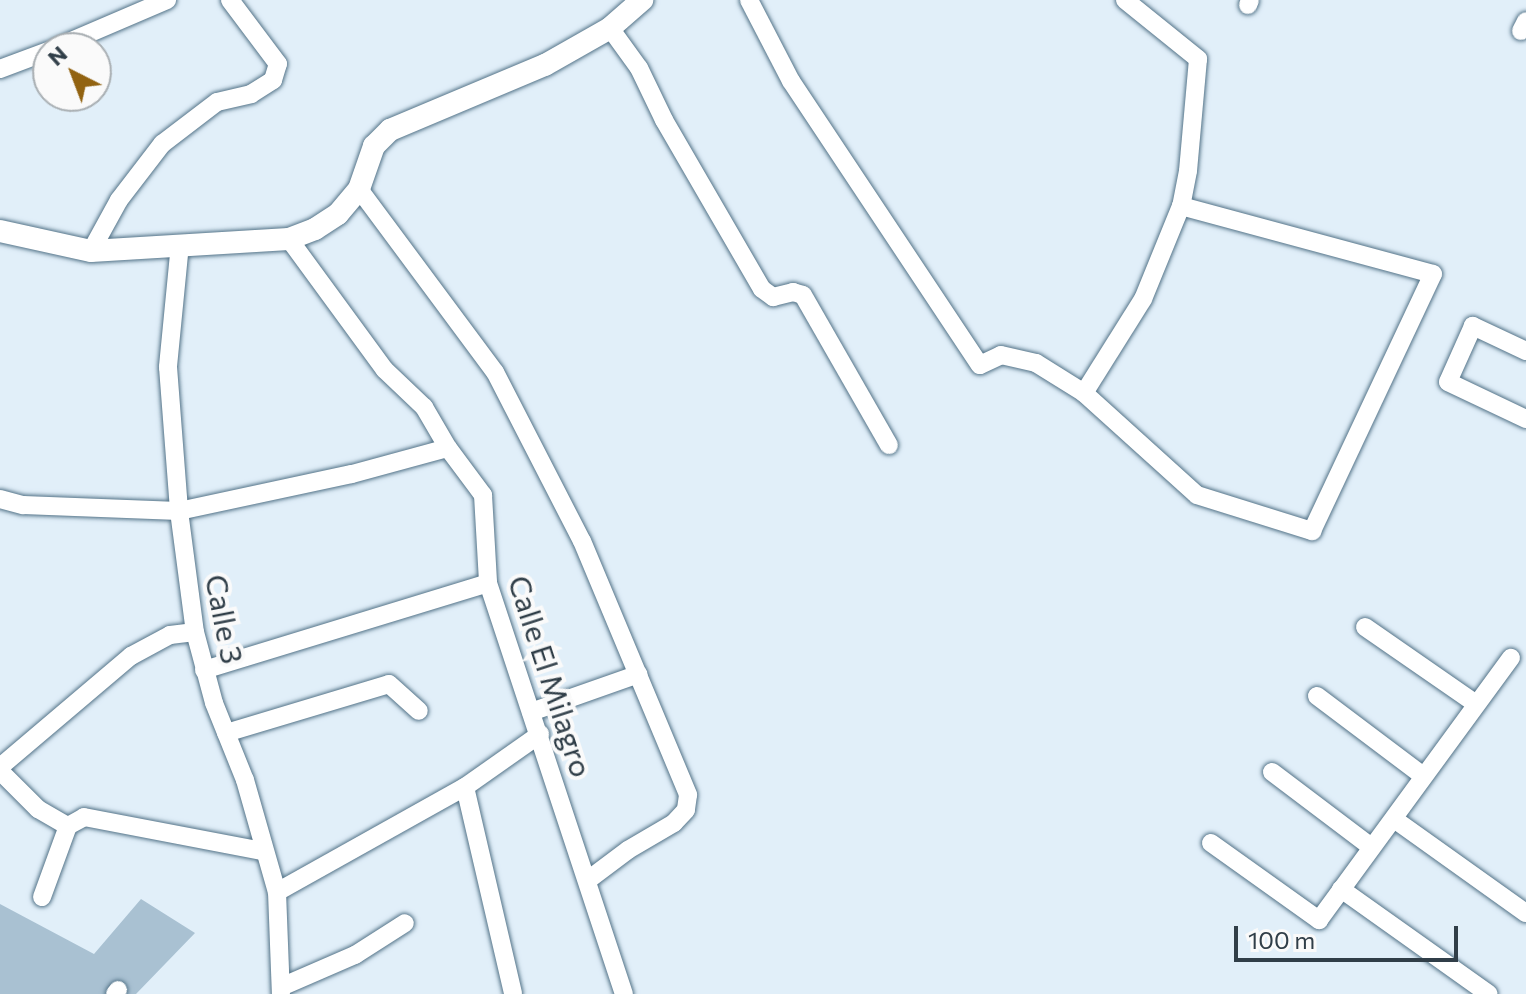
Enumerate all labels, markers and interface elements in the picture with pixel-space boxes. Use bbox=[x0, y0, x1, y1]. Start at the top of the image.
north arrow bbox=[32, 32, 112, 112]
text: N bbox=[42, 40, 72, 71]
street label: Calle 3 bbox=[199, 571, 251, 667]
street label: Calle El Milagro bbox=[501, 571, 601, 781]
scale bar bbox=[1238, 910, 1462, 960]
text: 100 m bbox=[1248, 925, 1315, 954]

